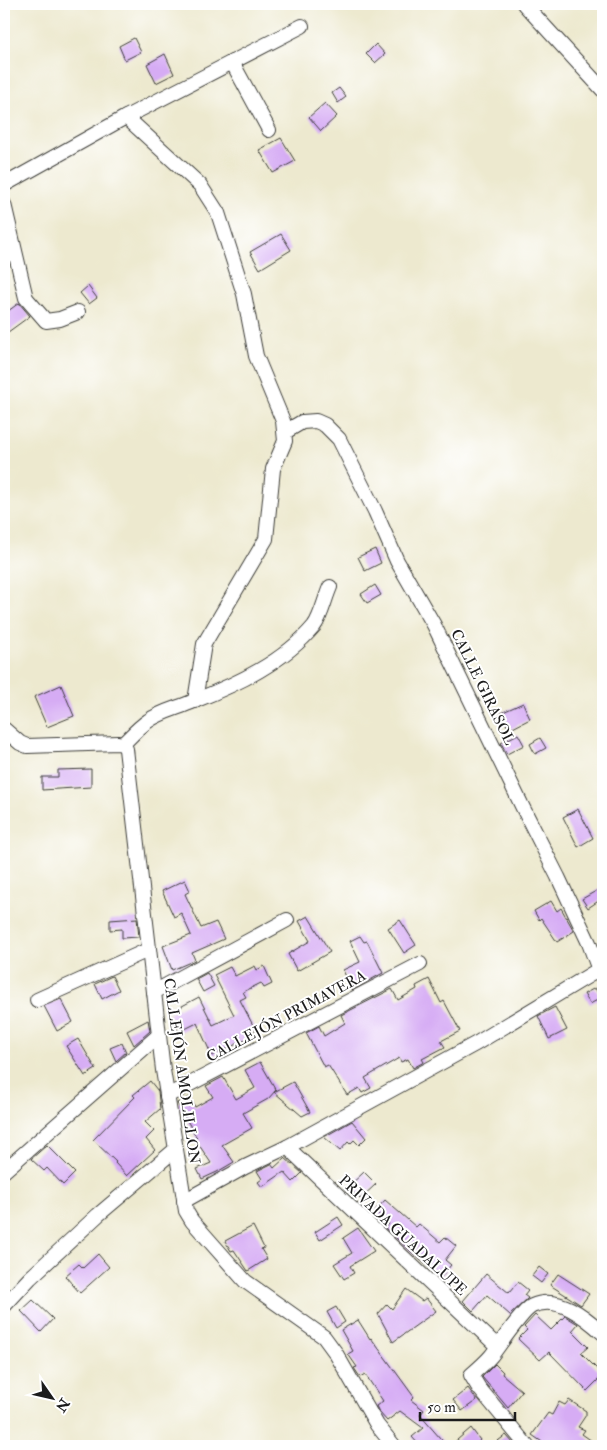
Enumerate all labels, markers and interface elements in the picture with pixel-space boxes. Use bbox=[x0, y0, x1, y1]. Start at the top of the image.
street label: CALLE GIRASOL bbox=[446, 626, 519, 748]
street label: CALLEJÓN PRIMAVERA bbox=[202, 964, 370, 1067]
street label: CALLEJÓN AMOLILLON bbox=[158, 977, 206, 1166]
street label: PRIVADA GUADALUPE bbox=[335, 1171, 471, 1300]
north arrow bbox=[28, 1372, 78, 1422]
scale bar bbox=[420, 1390, 514, 1422]
text: N bbox=[52, 1394, 73, 1415]
text: 50 m bbox=[427, 1398, 456, 1417]

